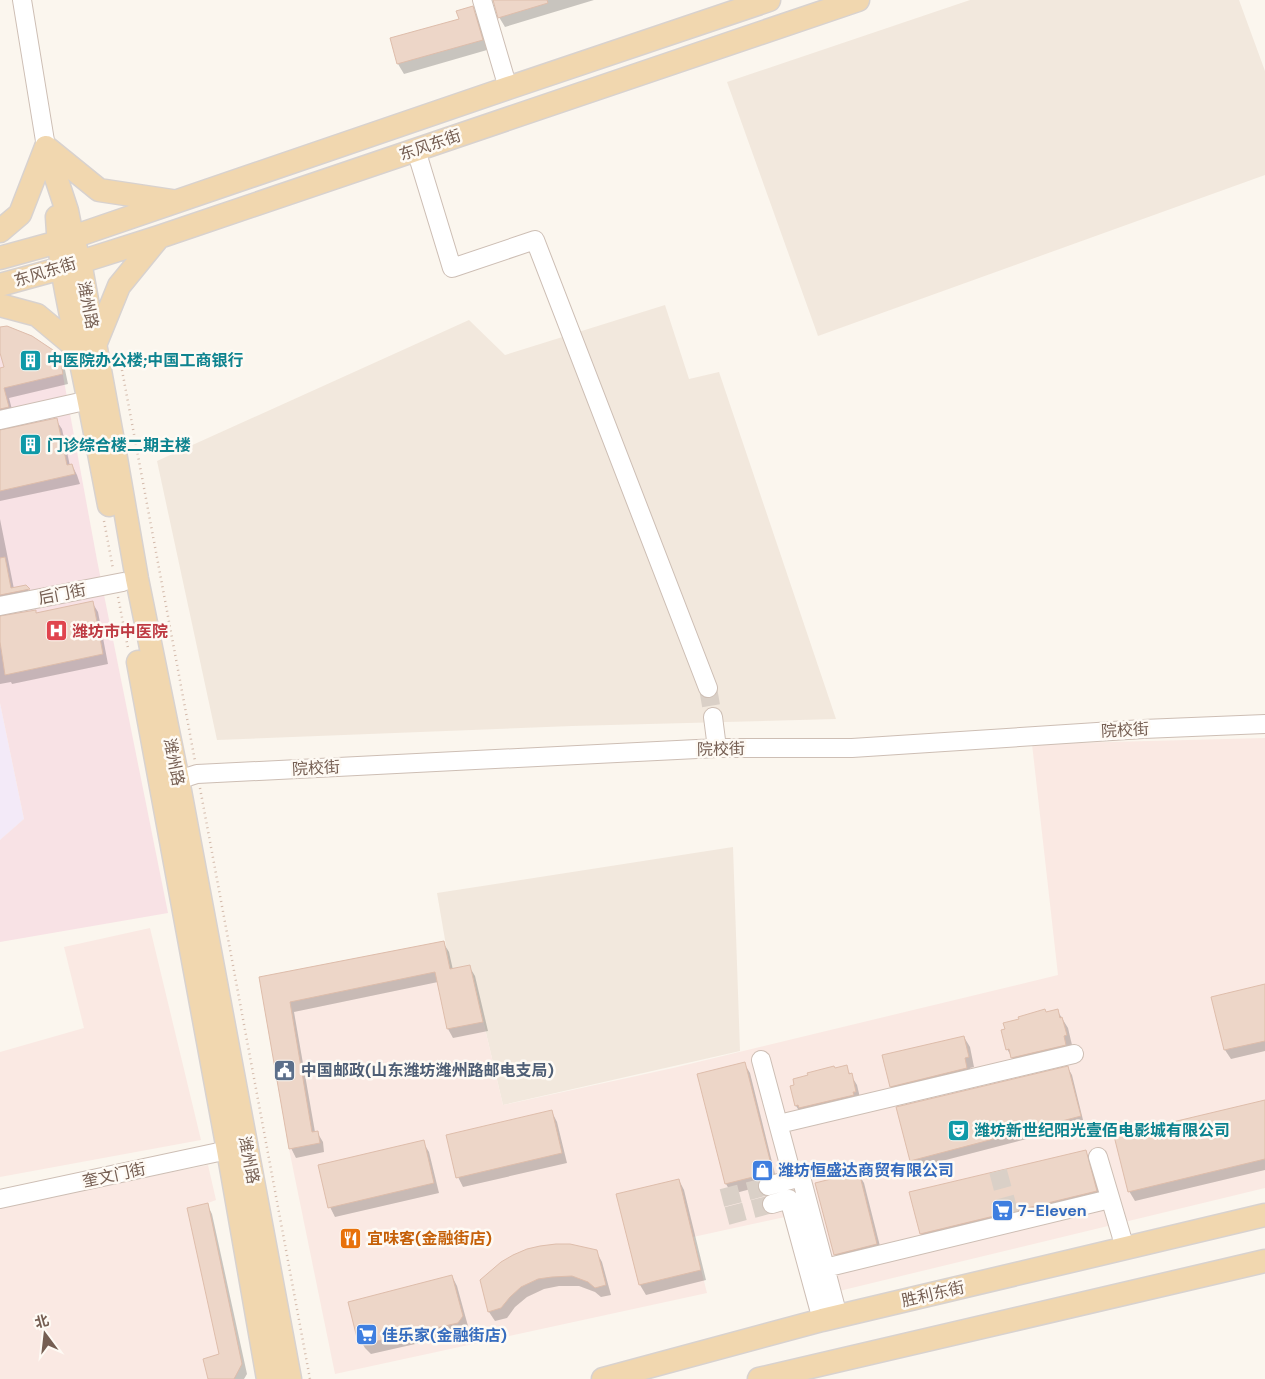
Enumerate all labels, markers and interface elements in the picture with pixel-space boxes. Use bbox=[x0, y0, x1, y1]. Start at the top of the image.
street label: 东风东街 bbox=[396, 125, 464, 165]
street label: 东风东街 bbox=[11, 253, 79, 291]
street label: 潍州路 bbox=[73, 279, 103, 331]
building icon: 中医院办公楼;中国工商银行 bbox=[19, 348, 43, 372]
place label: 中医院办公楼;中国工商银行 bbox=[47, 350, 243, 371]
building icon: 门诊综合楼二期主楼 bbox=[19, 433, 43, 457]
place label: 门诊综合楼二期主楼 bbox=[47, 435, 191, 456]
street label: 后门街 bbox=[36, 579, 88, 609]
hospital icon: 潍坊市中医院 bbox=[44, 619, 68, 643]
place label: 潍坊市中医院 bbox=[72, 621, 168, 642]
street label: 院校街 bbox=[1100, 718, 1150, 742]
street label: 潍州路 bbox=[159, 736, 189, 788]
street label: 院校街 bbox=[697, 738, 745, 760]
street label: 院校街 bbox=[291, 756, 341, 780]
public building icon: 中国邮政(山东潍坊潍州路邮电支局) bbox=[273, 1058, 297, 1082]
place label: 中国邮政(山东潍坊潍州路邮电支局) bbox=[301, 1060, 554, 1081]
theatre icon: 潍坊新世纪阳光壹佰电影城有限公司 bbox=[946, 1118, 970, 1142]
place label: 潍坊新世纪阳光壹佰电影城有限公司 bbox=[974, 1120, 1230, 1141]
street label: 潍州路 bbox=[234, 1134, 264, 1186]
street label: 奎文门街 bbox=[81, 1158, 147, 1192]
shop icon: 潍坊恒盛达商贸有限公司 bbox=[750, 1158, 774, 1182]
place label: 潍坊恒盛达商贸有限公司 bbox=[778, 1160, 954, 1181]
supermarket icon: 7-Eleven bbox=[990, 1198, 1014, 1222]
place label: 7-Eleven bbox=[1018, 1200, 1087, 1221]
restaurant icon: 宜味客(金融街店) bbox=[339, 1226, 363, 1250]
place label: 宜味客(金融街店) bbox=[367, 1228, 492, 1249]
street label: 胜利东街 bbox=[899, 1277, 967, 1311]
north arrow bbox=[20, 1309, 70, 1359]
text: 北 bbox=[33, 1311, 51, 1332]
supermarket icon: 佳乐家(金融街店) bbox=[354, 1323, 378, 1347]
place label: 佳乐家(金融街店) bbox=[382, 1325, 507, 1346]

